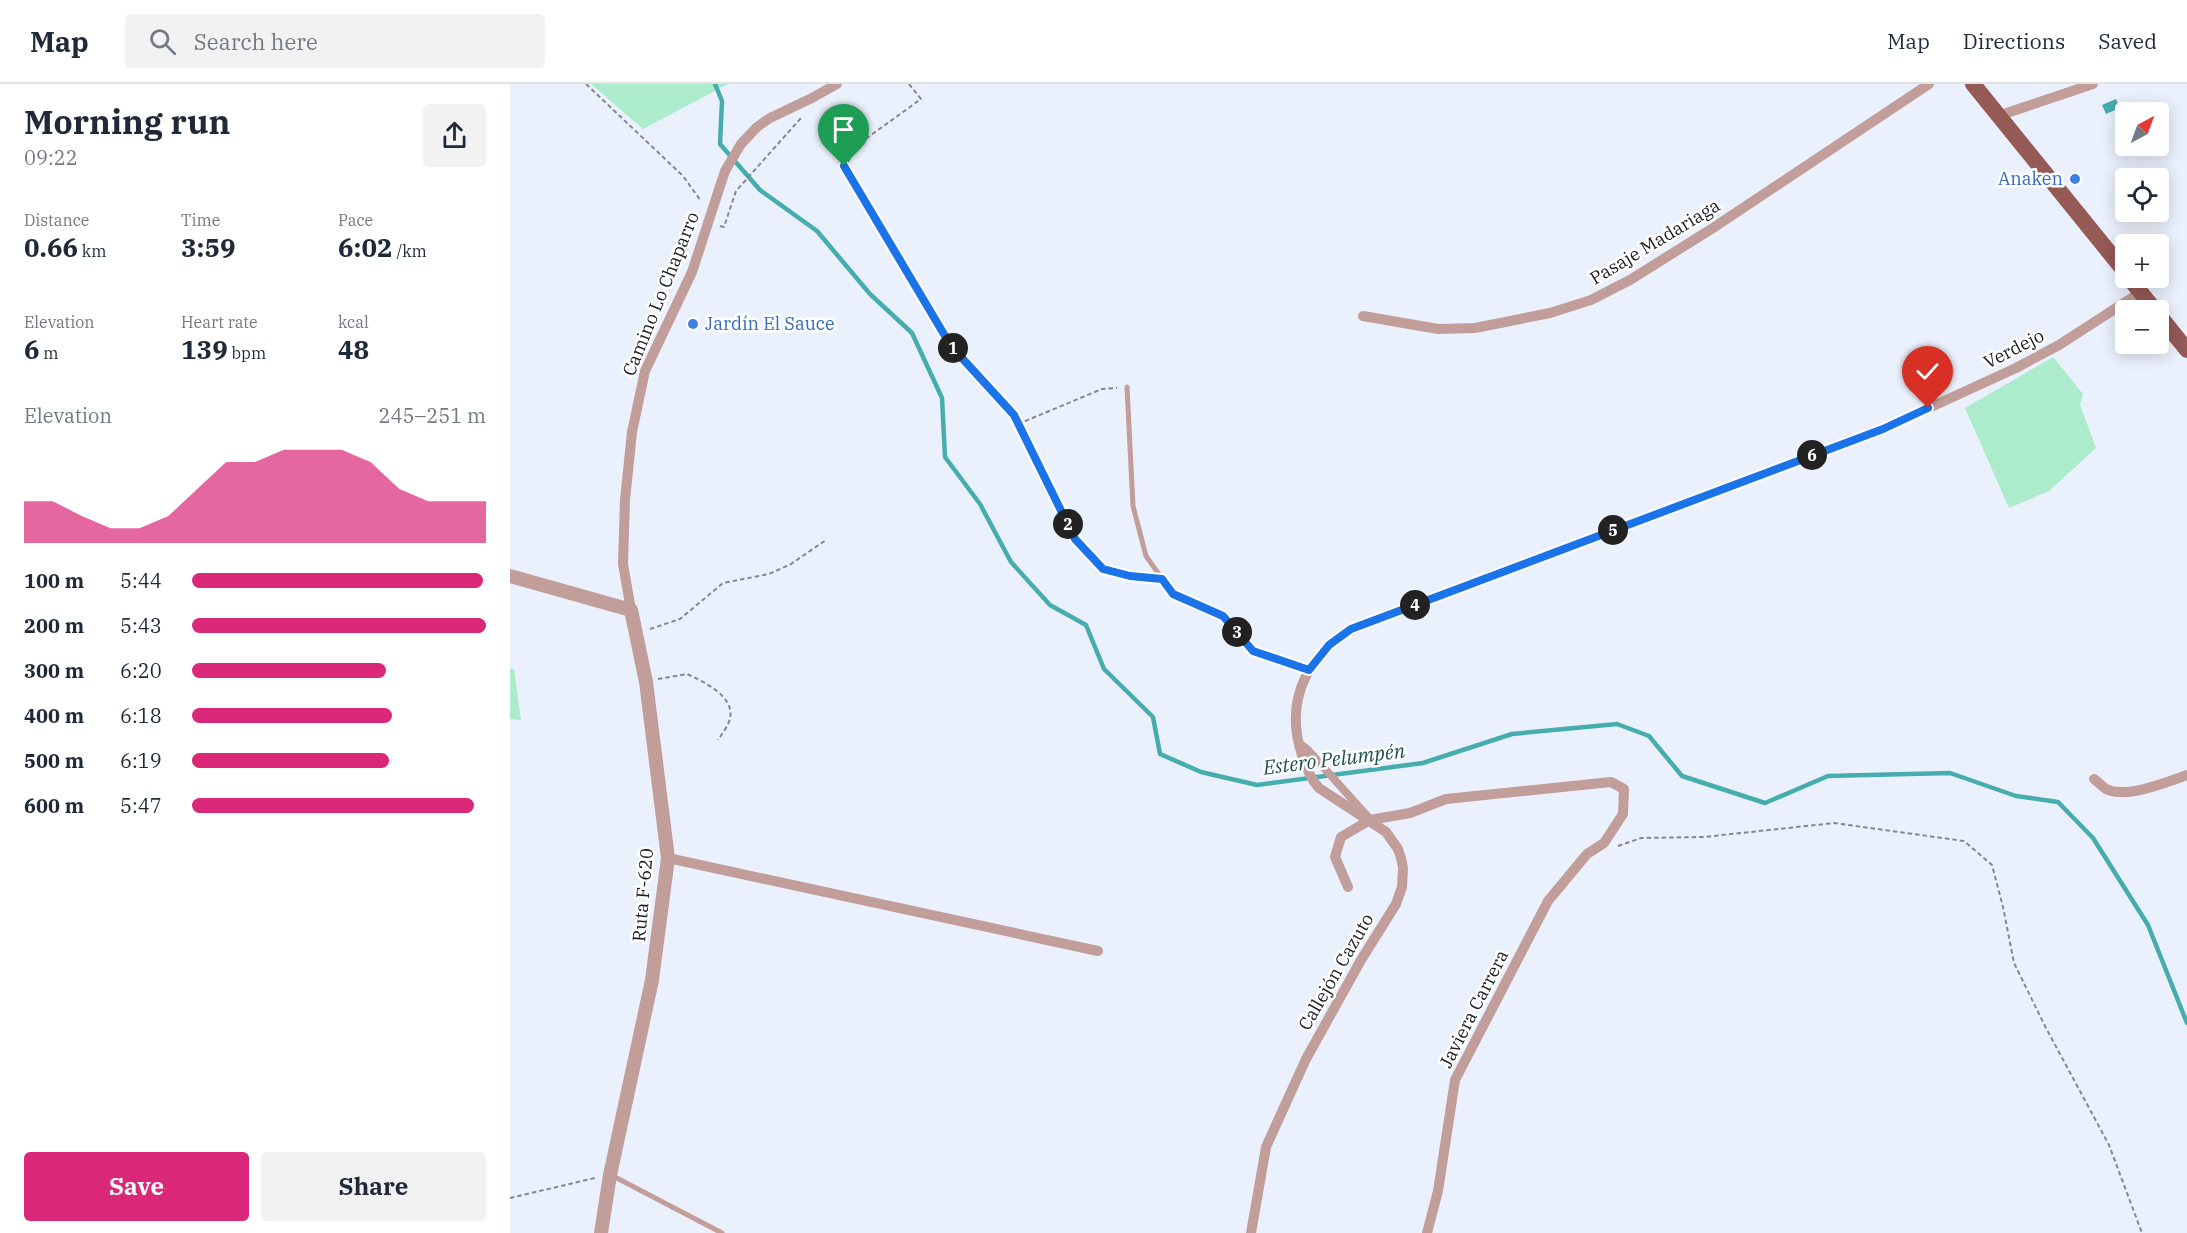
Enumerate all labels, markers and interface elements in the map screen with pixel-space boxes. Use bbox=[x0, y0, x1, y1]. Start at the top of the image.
search box bbox=[125, 14, 545, 68]
text: Map bbox=[30, 23, 89, 60]
icon: search bbox=[146, 25, 179, 58]
text: Search here bbox=[194, 27, 318, 56]
text: Map bbox=[1887, 27, 1930, 55]
text: Directions bbox=[1963, 27, 2065, 55]
text: Saved bbox=[2098, 27, 2157, 55]
text: Morning run bbox=[24, 100, 230, 143]
north arrow bbox=[2115, 102, 2169, 156]
map controls bbox=[2115, 102, 2169, 354]
button: share bbox=[423, 104, 486, 167]
pin bbox=[818, 104, 869, 166]
icon: arrive bbox=[827, 113, 860, 146]
text: 09:22 bbox=[24, 144, 78, 171]
place label: Anaken bbox=[1998, 167, 2063, 190]
button: locate bbox=[2115, 168, 2169, 222]
marker: Anaken bbox=[2068, 172, 2082, 186]
street label: Pasaje Madariaga bbox=[1585, 194, 1724, 290]
street label: Camino Lo Chaparro bbox=[617, 208, 704, 379]
text: Distance bbox=[24, 210, 89, 230]
text: Time bbox=[181, 210, 220, 230]
text: Pace bbox=[338, 210, 373, 230]
text: 0.66 bbox=[24, 230, 78, 264]
text: 3:59 bbox=[181, 230, 236, 264]
text: 6:02 bbox=[338, 230, 393, 264]
button: + bbox=[2115, 234, 2169, 288]
text: km bbox=[78, 241, 106, 261]
text: /km bbox=[393, 241, 427, 261]
button: − bbox=[2115, 300, 2169, 354]
text: Elevation bbox=[24, 312, 94, 332]
text: Heart rate bbox=[181, 312, 258, 332]
text: kcal bbox=[338, 312, 369, 332]
place label: Jardín El Sauce bbox=[705, 312, 835, 335]
marker: Jardín El Sauce bbox=[686, 317, 700, 331]
street label: Verdejo bbox=[1980, 324, 2048, 374]
text: 6 bbox=[24, 332, 40, 366]
text: 139 bbox=[181, 332, 228, 366]
text: 48 bbox=[338, 332, 369, 366]
pin: 1 bbox=[938, 333, 968, 363]
text: 1 bbox=[948, 338, 958, 358]
text: m bbox=[40, 343, 59, 363]
text: bpm bbox=[228, 343, 266, 363]
pin bbox=[1902, 346, 1953, 408]
icon: check bbox=[1911, 355, 1944, 388]
text: Elevation bbox=[24, 402, 112, 429]
text: 245–251 m bbox=[379, 402, 486, 429]
pin: 6 bbox=[1797, 440, 1827, 470]
text: 6 bbox=[1807, 445, 1817, 465]
pin: 2 bbox=[1053, 509, 1083, 539]
text: 2 bbox=[1063, 514, 1073, 534]
pin: 5 bbox=[1598, 515, 1628, 545]
text: 5 bbox=[1608, 520, 1618, 540]
text: 100 m bbox=[24, 567, 84, 594]
text: 5:44 bbox=[120, 567, 162, 594]
pin: 4 bbox=[1400, 590, 1430, 620]
text: 4 bbox=[1410, 595, 1420, 615]
text: 200 m bbox=[24, 612, 84, 639]
text: 5:43 bbox=[120, 612, 162, 639]
pin: 3 bbox=[1222, 617, 1252, 647]
text: 3 bbox=[1232, 622, 1242, 642]
text: 300 m bbox=[24, 657, 84, 684]
text: 6:20 bbox=[120, 657, 162, 684]
text: 400 m bbox=[24, 702, 84, 729]
text: 6:18 bbox=[120, 702, 162, 729]
water label: Estero Pelumpén bbox=[1260, 736, 1407, 781]
text: 500 m bbox=[24, 747, 84, 774]
text: 6:19 bbox=[120, 747, 162, 774]
text: 600 m bbox=[24, 792, 84, 819]
text: 5:47 bbox=[120, 792, 162, 819]
street label: Ruta F-620 bbox=[627, 847, 658, 943]
street label: Callejón Cazuto bbox=[1293, 909, 1378, 1034]
street label: Javiera Carrera bbox=[1434, 946, 1513, 1072]
button: Save bbox=[24, 1152, 249, 1221]
button: Share bbox=[261, 1152, 486, 1221]

